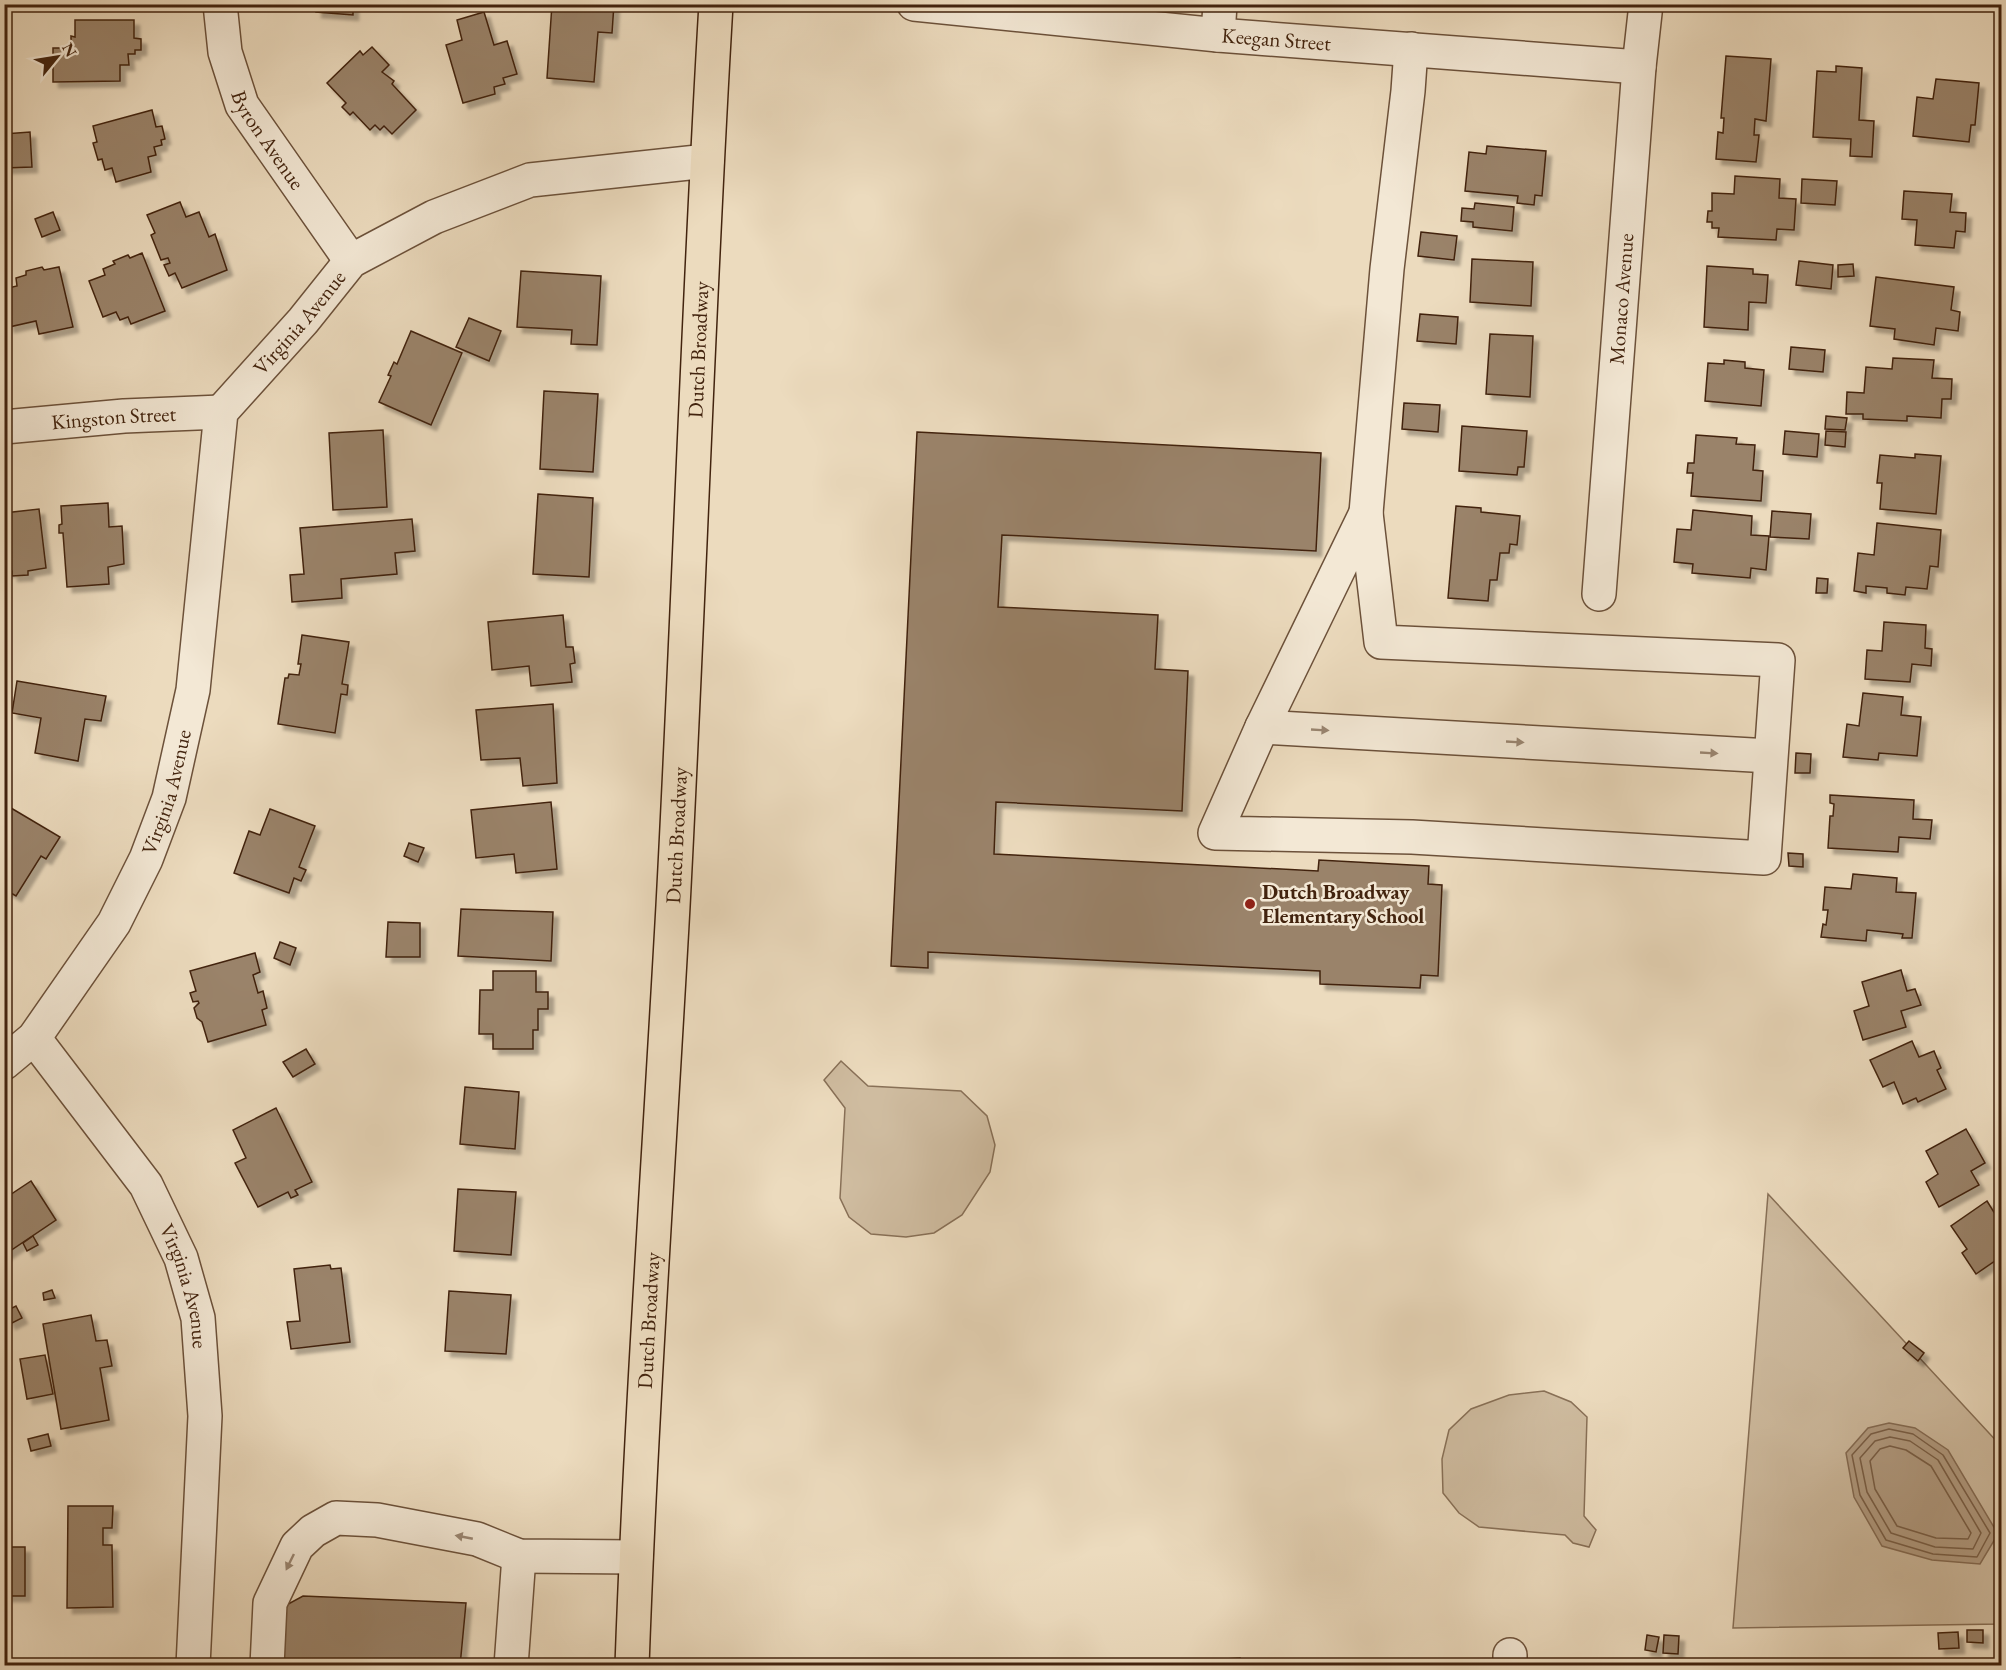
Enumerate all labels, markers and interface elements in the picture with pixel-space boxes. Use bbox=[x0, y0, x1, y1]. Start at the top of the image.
street label: Keegan Street bbox=[1221, 21, 1332, 57]
north arrow bbox=[27, 27, 87, 87]
text: N bbox=[57, 39, 82, 61]
street label: Byron Avenue bbox=[225, 87, 311, 195]
street label: Monaco Avenue bbox=[1602, 232, 1639, 365]
street label: Virginia Avenue bbox=[247, 264, 351, 380]
street label: Dutch Broadway bbox=[681, 280, 715, 419]
street label: Kingston Street bbox=[50, 400, 177, 436]
one-way arrow bbox=[1311, 726, 1330, 735]
street label: Virginia Avenue bbox=[135, 727, 197, 858]
one-way arrow bbox=[1505, 737, 1524, 746]
one-way arrow bbox=[1700, 748, 1719, 757]
street label: Dutch Broadway bbox=[659, 765, 693, 904]
place label: Dutch Broadway Elementary School bbox=[1262, 878, 1424, 929]
marker: Dutch Broadway Elementary School bbox=[1243, 897, 1257, 911]
street label: Virginia Avenue bbox=[154, 1219, 214, 1349]
street label: Dutch Broadway bbox=[631, 1250, 666, 1389]
one-way arrow bbox=[454, 1532, 473, 1541]
one-way arrow bbox=[285, 1553, 294, 1570]

